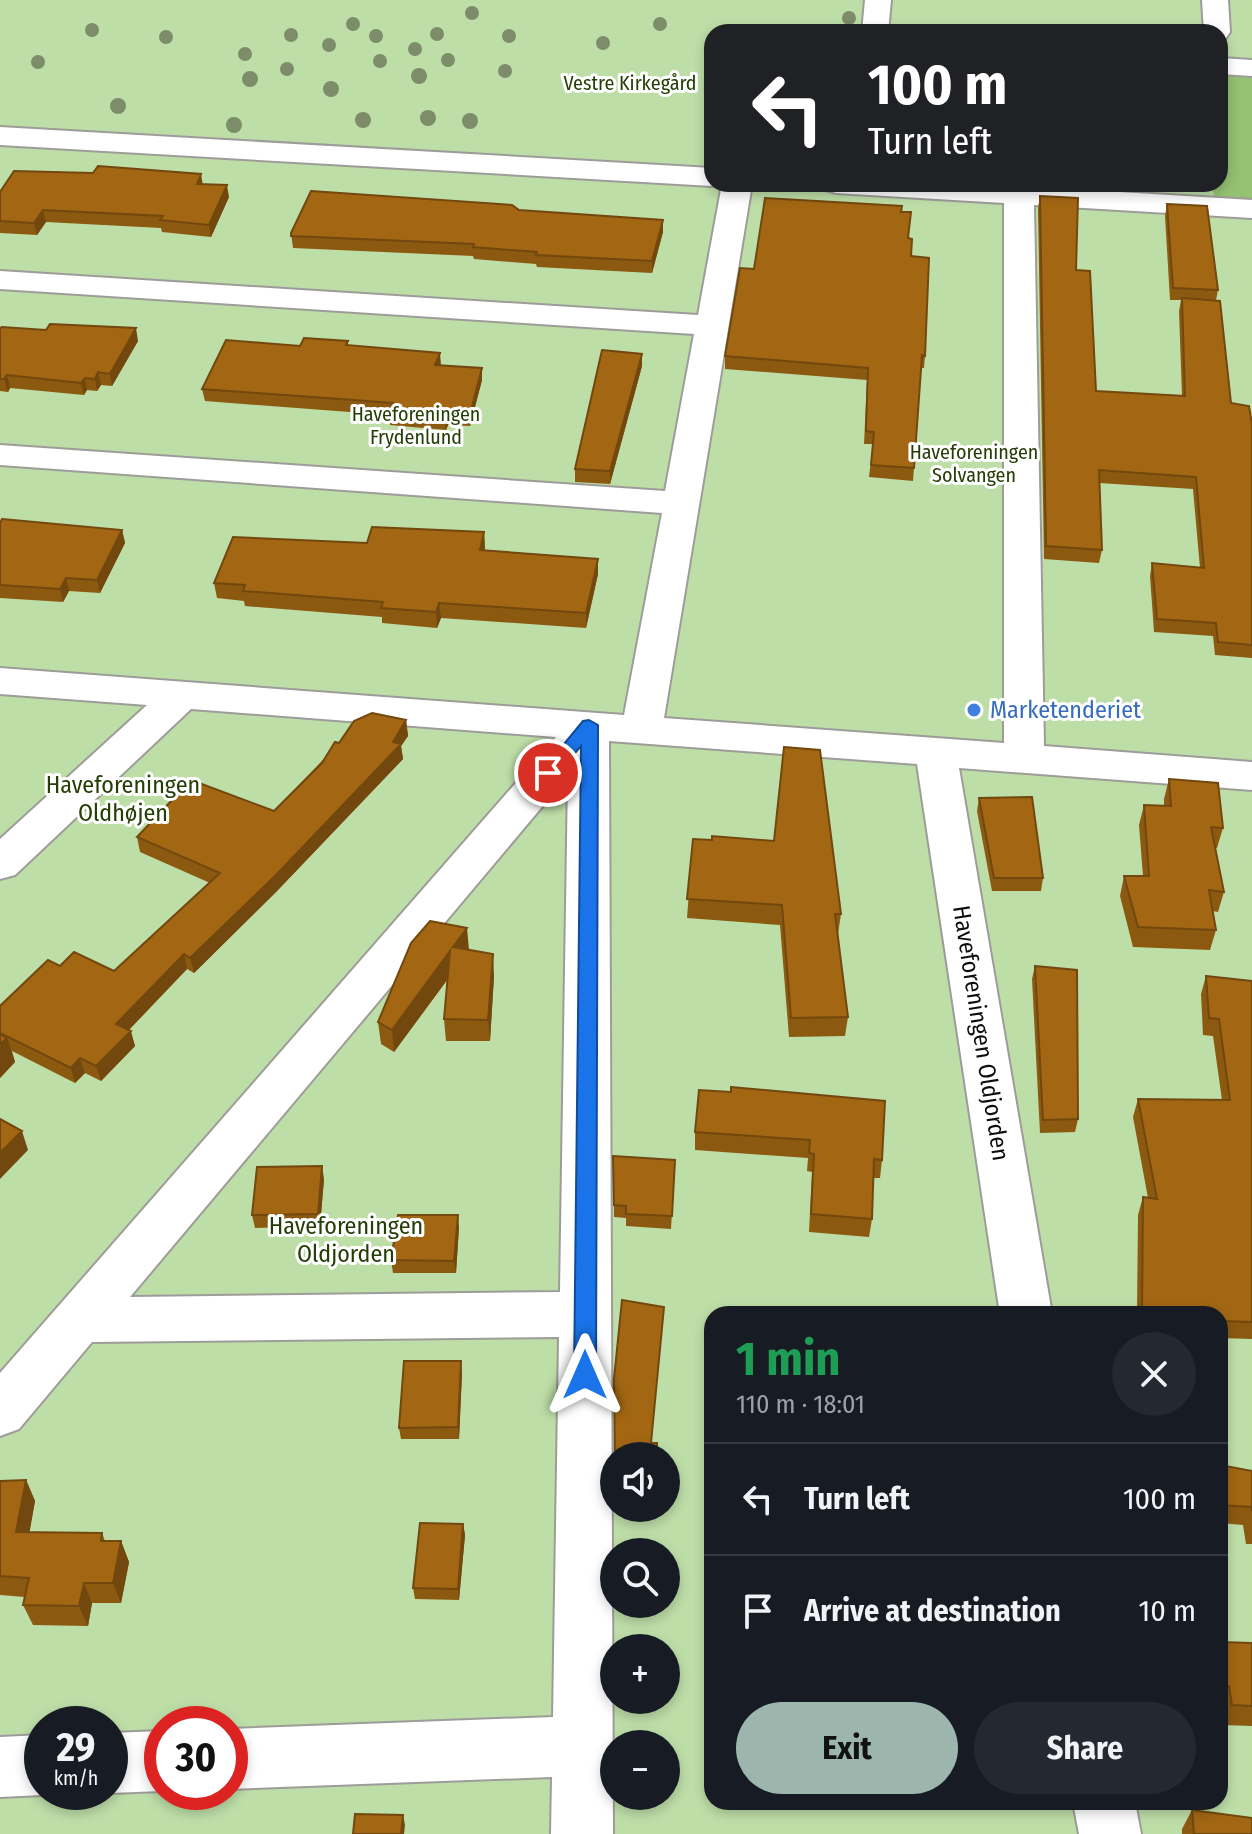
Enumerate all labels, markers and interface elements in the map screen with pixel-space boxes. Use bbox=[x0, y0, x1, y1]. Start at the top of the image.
text: 100 m bbox=[868, 52, 1007, 119]
icon: left bbox=[736, 56, 840, 160]
park label: Vestre Kirkegård bbox=[563, 71, 697, 95]
text: Turn left bbox=[868, 120, 992, 164]
park label: Haveforeningen Frydenlund bbox=[352, 402, 480, 449]
park label: Haveforeningen Solvangen bbox=[910, 440, 1038, 487]
place label: Marketenderiet bbox=[990, 696, 1141, 724]
marker: Marketenderiet bbox=[965, 701, 983, 719]
pin bbox=[514, 739, 582, 807]
icon: arrive bbox=[526, 751, 570, 795]
park label: Haveforeningen Oldhøjen bbox=[46, 771, 200, 827]
street label: Haveforeningen Oldjorden bbox=[947, 903, 1015, 1163]
park label: Haveforeningen Oldjorden bbox=[269, 1212, 423, 1268]
text: 1 min bbox=[736, 1330, 841, 1388]
button: close bbox=[1112, 1332, 1196, 1416]
position arrow bbox=[543, 1333, 627, 1417]
text: 110 m · 18:01 bbox=[736, 1389, 865, 1420]
map controls bbox=[600, 1442, 680, 1810]
button: sound bbox=[600, 1442, 680, 1522]
icon: left bbox=[736, 1477, 780, 1521]
text: Turn left bbox=[804, 1481, 910, 1517]
text: 100 m bbox=[1123, 1481, 1196, 1517]
button: search bbox=[600, 1538, 680, 1618]
icon: arrive bbox=[736, 1589, 780, 1633]
text: Arrive at destination bbox=[804, 1593, 1061, 1629]
text: 10 m bbox=[1139, 1593, 1196, 1629]
button: + bbox=[600, 1634, 680, 1714]
button: Exit bbox=[736, 1702, 958, 1794]
button: Share bbox=[974, 1702, 1196, 1794]
speed limit sign: 30 bbox=[144, 1706, 248, 1810]
text: 29 bbox=[56, 1724, 95, 1772]
button: − bbox=[600, 1730, 680, 1810]
text: km/h bbox=[54, 1766, 98, 1790]

